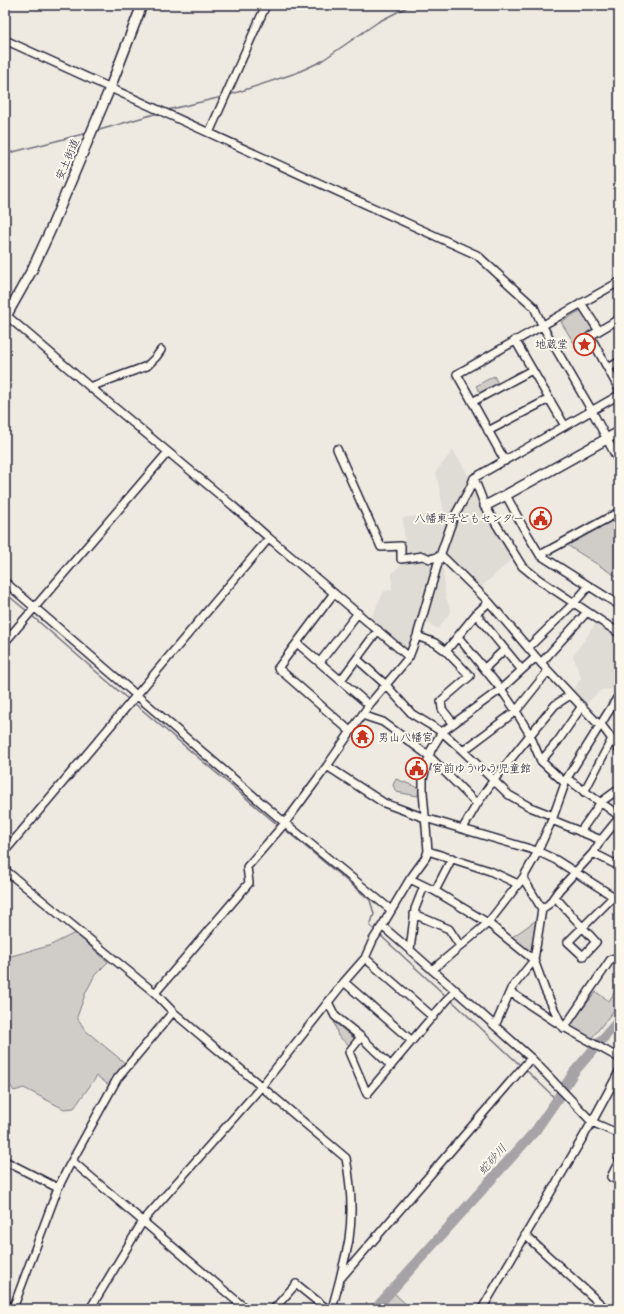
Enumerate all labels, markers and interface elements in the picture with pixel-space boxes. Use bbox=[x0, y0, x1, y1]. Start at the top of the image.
street label: 安土街道 bbox=[52, 136, 82, 182]
place icon: 地蔵堂 bbox=[571, 331, 597, 357]
place label: 地蔵堂 bbox=[535, 337, 568, 351]
public building icon: 八幡東子どもセンター bbox=[527, 505, 553, 531]
place label: 八幡東子どもセンター bbox=[414, 511, 524, 525]
temple icon: 男山八幡宮 bbox=[350, 724, 376, 750]
place label: 男山八幡宮 bbox=[378, 730, 433, 744]
public building icon: 宮前ゆうゆう児童館 bbox=[403, 755, 429, 781]
place label: 宮前ゆうゆう児童館 bbox=[432, 761, 531, 775]
water label: 蛇砂川 bbox=[474, 1141, 510, 1177]

